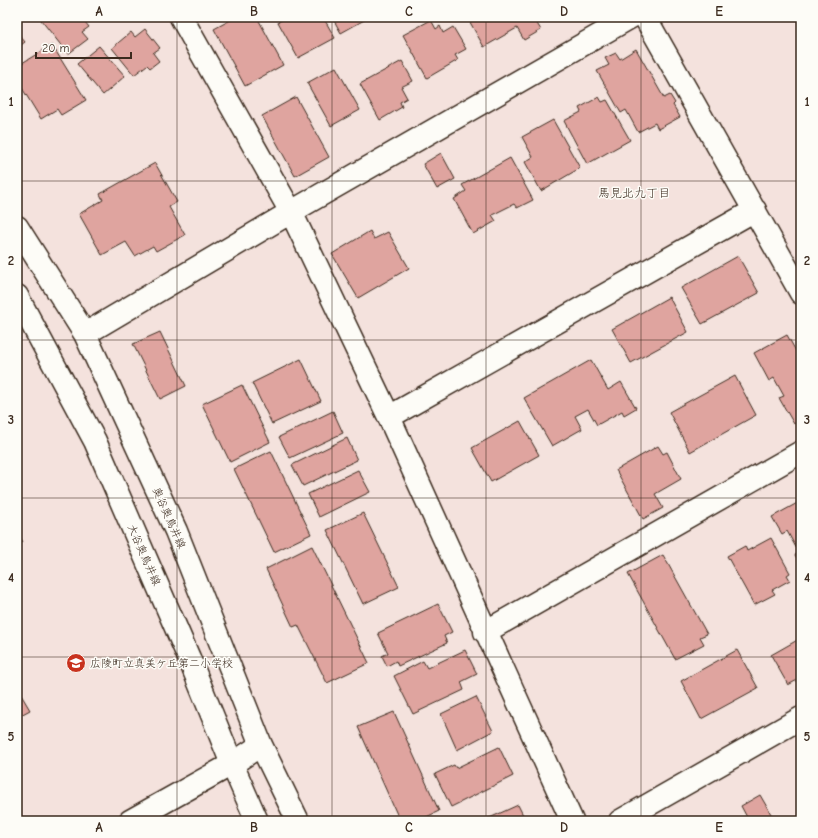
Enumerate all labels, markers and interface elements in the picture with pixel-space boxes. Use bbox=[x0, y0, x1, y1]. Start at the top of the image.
text: A bbox=[95, 4, 103, 19]
text: B bbox=[250, 4, 258, 19]
text: C bbox=[405, 4, 413, 19]
text: D bbox=[560, 4, 568, 19]
text: E bbox=[715, 4, 723, 19]
scale bar bbox=[36, 34, 131, 60]
text: 20 m bbox=[42, 41, 70, 55]
text: 1 bbox=[8, 94, 14, 109]
text: 1 bbox=[804, 94, 810, 109]
district label: 馬見北九丁目 bbox=[598, 186, 670, 200]
text: 2 bbox=[8, 253, 14, 268]
text: 2 bbox=[804, 253, 810, 268]
text: 3 bbox=[8, 412, 14, 427]
text: 3 bbox=[804, 412, 810, 427]
street label: 奥谷奥鳥井線 bbox=[150, 485, 188, 551]
street label: 大谷奥鳥井線 bbox=[125, 522, 163, 588]
text: 4 bbox=[8, 570, 14, 585]
text: 4 bbox=[804, 570, 810, 585]
school or university icon: 広陵町立真美ケ丘第二小学校 bbox=[65, 652, 87, 674]
place label: 広陵町立真美ケ丘第二小学校 bbox=[90, 657, 233, 670]
text: 5 bbox=[8, 729, 15, 744]
text: 5 bbox=[804, 729, 811, 744]
text: A bbox=[95, 820, 103, 835]
text: B bbox=[250, 820, 258, 835]
text: C bbox=[405, 820, 413, 835]
text: D bbox=[560, 820, 568, 835]
text: E bbox=[715, 820, 723, 835]

